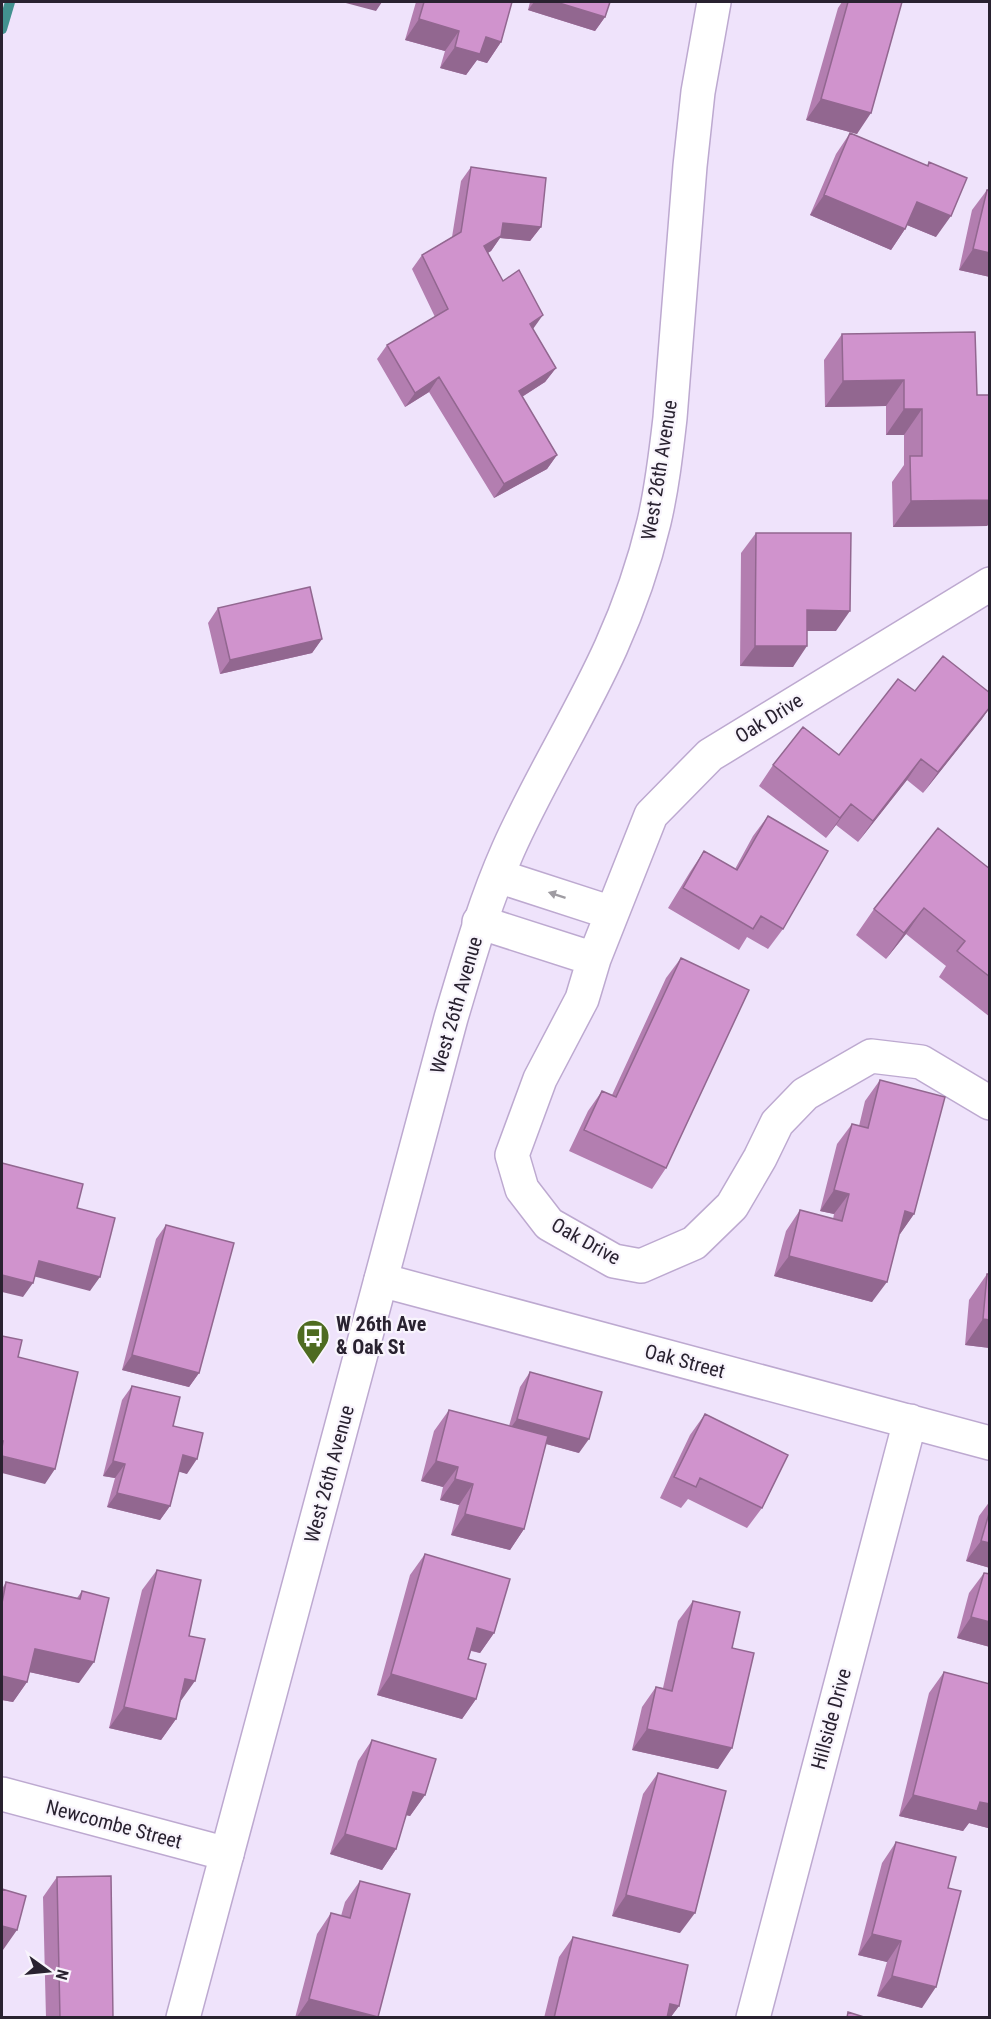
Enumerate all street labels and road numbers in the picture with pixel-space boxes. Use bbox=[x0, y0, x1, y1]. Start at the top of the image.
street label: West 26th Avenue bbox=[636, 398, 682, 542]
street label: Oak Drive bbox=[731, 688, 807, 748]
street label: West 26th Avenue bbox=[425, 934, 487, 1076]
street label: Oak Drive bbox=[547, 1212, 625, 1270]
street label: Oak Street bbox=[642, 1339, 728, 1383]
street label: West 26th Avenue bbox=[299, 1403, 359, 1545]
street label: Hillside Drive bbox=[806, 1666, 856, 1772]
street label: Newcombe Street bbox=[43, 1794, 185, 1854]

